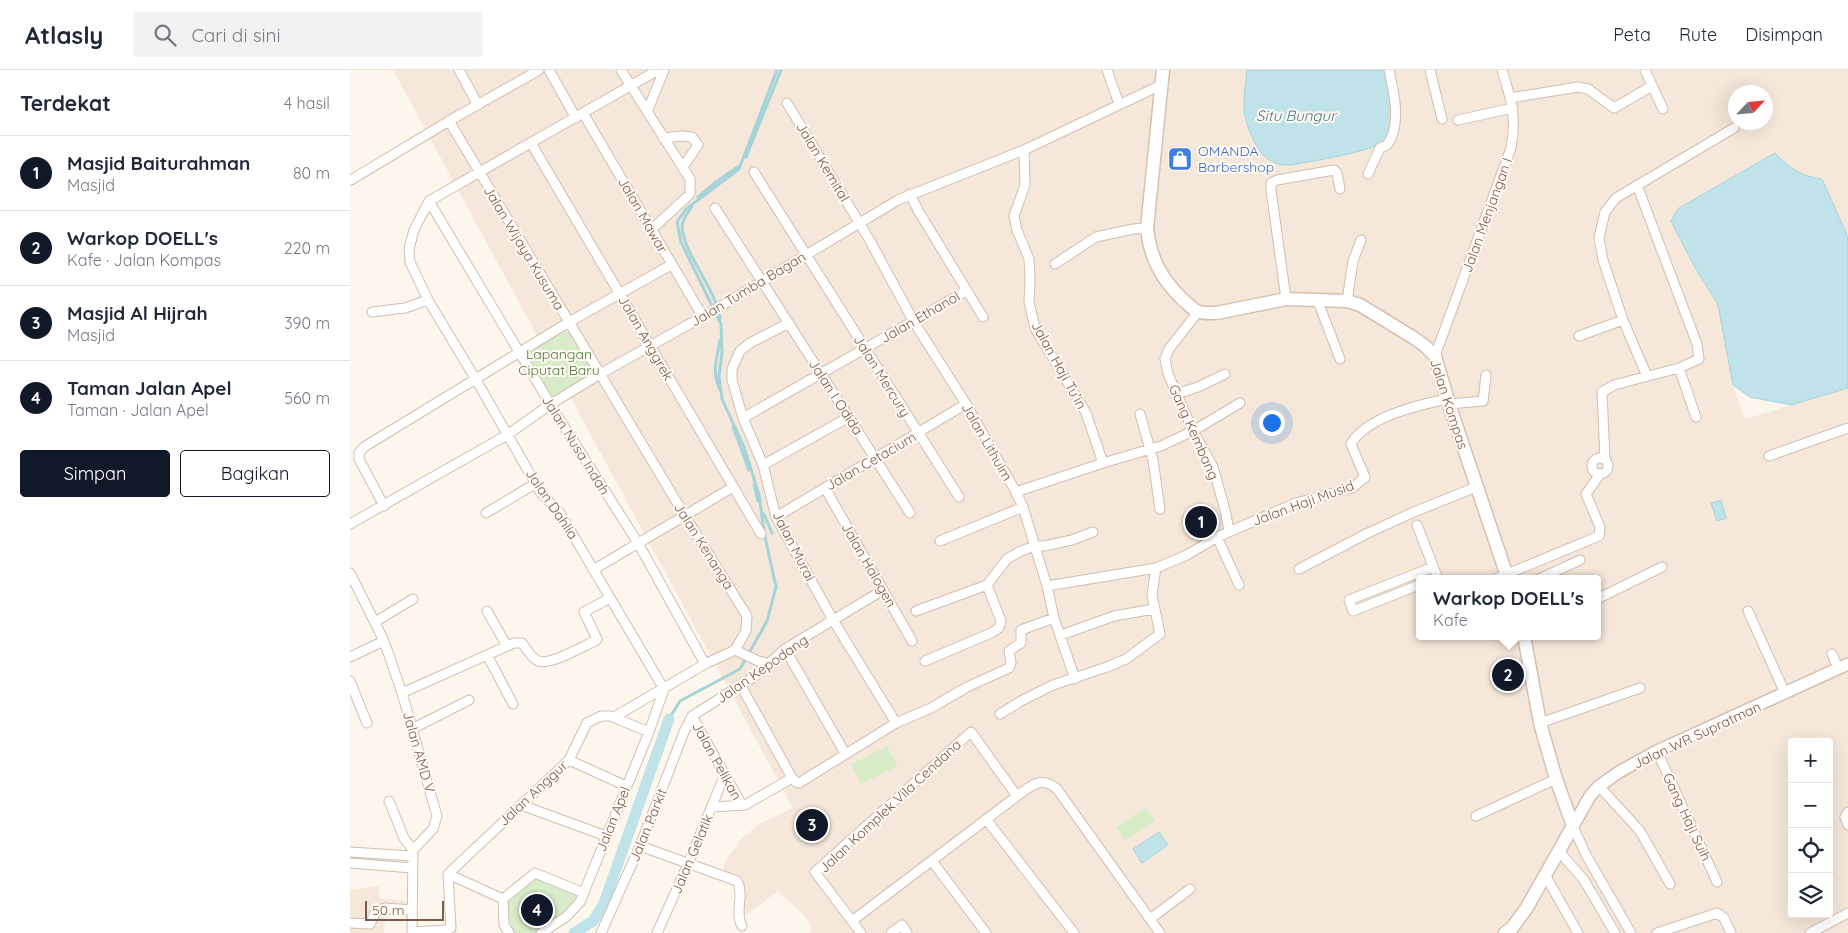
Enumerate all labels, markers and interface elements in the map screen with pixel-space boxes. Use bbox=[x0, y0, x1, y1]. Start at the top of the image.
search box bbox=[133, 12, 483, 57]
text: Atlasly bbox=[25, 20, 103, 50]
icon: search bbox=[151, 21, 179, 49]
text: Cari di sini bbox=[191, 23, 281, 47]
text: Peta bbox=[1613, 23, 1651, 46]
text: Rute bbox=[1679, 23, 1717, 46]
text: Disimpan bbox=[1745, 23, 1823, 46]
north arrow bbox=[1728, 85, 1773, 130]
text: Terdekat bbox=[20, 90, 111, 116]
text: 4 hasil bbox=[284, 93, 330, 113]
water label: Situ Bungur bbox=[1256, 106, 1338, 125]
street label: Jalan Kemital bbox=[792, 119, 854, 205]
place label: OMANDA Barbershop bbox=[1198, 142, 1274, 176]
shop icon: OMANDA Barbershop bbox=[1167, 146, 1193, 172]
text: Masjid Baiturahman bbox=[67, 151, 250, 175]
street label: Jalan Menjangan I bbox=[1458, 155, 1516, 275]
text: 1 bbox=[33, 163, 39, 183]
text: 80 m bbox=[293, 163, 330, 183]
street label: Jalan Mawar bbox=[614, 174, 672, 257]
text: Masjid bbox=[67, 175, 115, 195]
street label: Jalan Wijaya Kusuma bbox=[480, 182, 568, 314]
text: Warkop DOELL's bbox=[67, 226, 218, 250]
text: 2 bbox=[31, 238, 41, 258]
text: 220 m bbox=[284, 238, 330, 258]
street label: Jalan Tumba Bagan bbox=[687, 247, 809, 331]
text: Kafe · Jalan Kompas bbox=[67, 250, 221, 270]
street label: Jalan Ethanol bbox=[877, 287, 963, 347]
street label: Jalan Anggrek bbox=[614, 292, 678, 384]
text: Masjid Al Hijrah bbox=[67, 301, 208, 325]
text: 3 bbox=[32, 313, 40, 333]
text: 390 m bbox=[284, 313, 330, 333]
street label: Jalan Haji Tu’in bbox=[1027, 318, 1091, 412]
text: Masjid bbox=[67, 325, 115, 345]
street label: Jalan Mercury bbox=[850, 332, 914, 420]
park label: Lapangan Ciputat Baru bbox=[518, 345, 600, 379]
street label: Jalan I Odida bbox=[805, 356, 867, 438]
street label: Jalan Kompas bbox=[1426, 357, 1472, 451]
text: Taman Jalan Apel bbox=[67, 376, 232, 400]
street label: Gang Kembang bbox=[1165, 381, 1223, 483]
text: 4 bbox=[31, 388, 41, 408]
text: 560 m bbox=[284, 388, 330, 408]
street label: Jalan Nusa Indah bbox=[538, 392, 614, 498]
text: Taman · Jalan Apel bbox=[67, 400, 209, 420]
street label: Jalan Lithuim bbox=[957, 400, 1017, 484]
your location bbox=[1259, 410, 1285, 436]
street label: Jalan Cetacium bbox=[823, 428, 919, 494]
button: Simpan bbox=[20, 450, 170, 497]
button: Bagikan bbox=[180, 450, 330, 497]
street label: Jalan Dahlia bbox=[522, 465, 582, 543]
street label: Jalan Haji Musid bbox=[1250, 476, 1356, 530]
street label: Jalan Kenanga bbox=[670, 499, 738, 593]
pin: 1 bbox=[1185, 503, 1217, 541]
street label: Jalan Murai bbox=[769, 508, 819, 584]
street label: Jalan Halogen bbox=[838, 520, 900, 610]
popup bbox=[1416, 575, 1601, 640]
text: Warkop DOELL's bbox=[1433, 586, 1584, 610]
text: Kafe bbox=[1433, 610, 1468, 630]
street label: Jalan Kepodang bbox=[713, 631, 811, 707]
pin: 2 bbox=[1492, 656, 1524, 694]
street label: Jalan WR Supratman bbox=[1630, 697, 1764, 773]
street label: Jalan AMD V bbox=[399, 709, 439, 795]
street label: Jalan Pelikan bbox=[688, 719, 746, 803]
street label: Jalan Komplek Vila Cendana bbox=[815, 735, 965, 877]
map controls bbox=[1788, 738, 1833, 918]
button: + bbox=[1788, 738, 1833, 783]
street label: Jalan Anggur bbox=[495, 756, 572, 830]
street label: Gang Haji Suih bbox=[1659, 770, 1715, 864]
button: − bbox=[1788, 783, 1833, 828]
street label: Jalan Apel bbox=[592, 784, 634, 854]
street label: Jalan Parkit bbox=[625, 785, 671, 864]
pin: 3 bbox=[796, 806, 828, 844]
street label: Jalan Gelatik bbox=[667, 812, 717, 896]
button: locate bbox=[1788, 828, 1833, 873]
button: layers bbox=[1788, 873, 1833, 918]
pin: 4 bbox=[521, 891, 553, 929]
scale bar bbox=[365, 898, 444, 921]
text: 50 m bbox=[372, 901, 405, 919]

